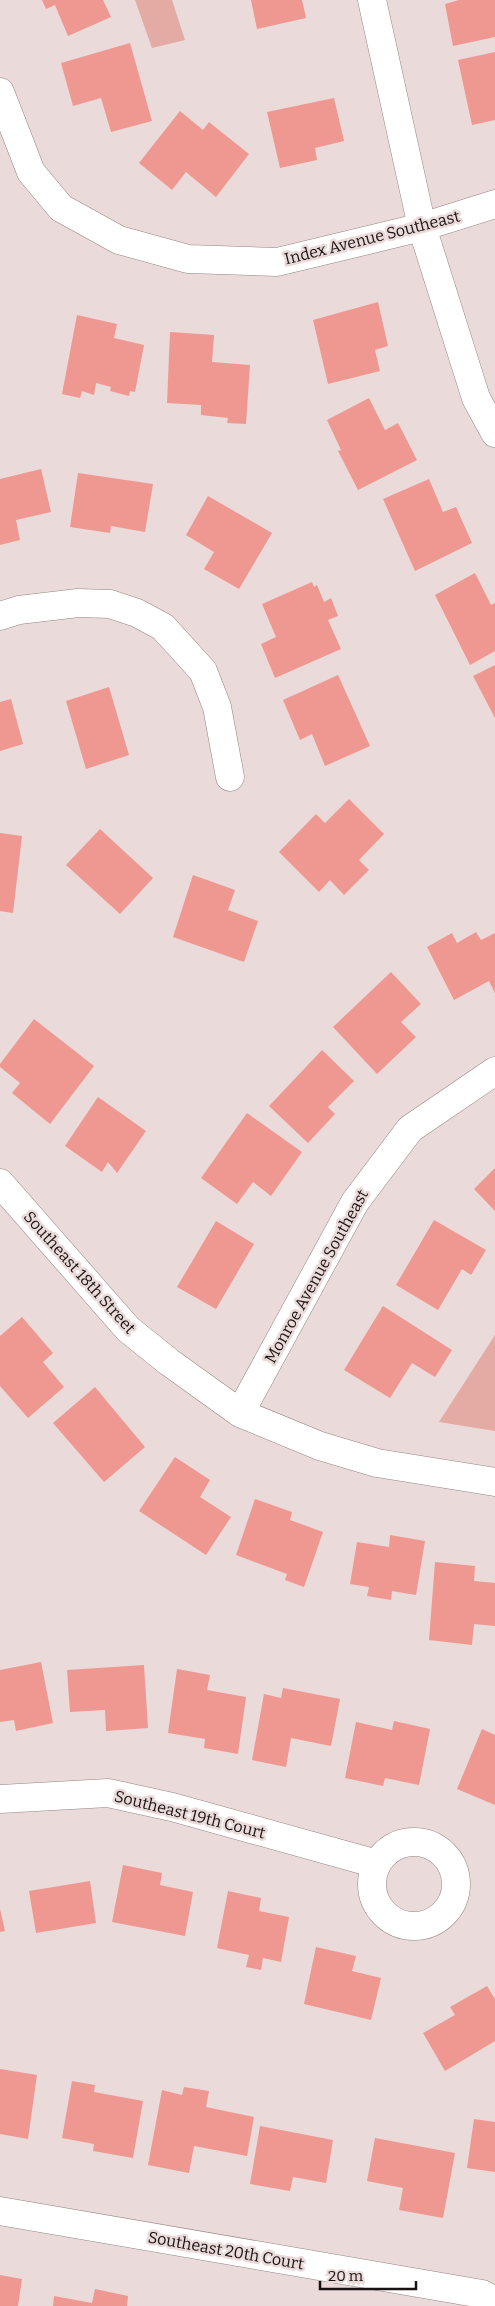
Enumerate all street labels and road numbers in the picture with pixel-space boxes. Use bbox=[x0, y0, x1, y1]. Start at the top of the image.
street label: Index Avenue Southeast bbox=[282, 206, 462, 268]
street label: Monroe Avenue Southeast bbox=[261, 1186, 372, 1366]
street label: Southeast 18th Street bbox=[20, 1207, 140, 1338]
street label: Southeast 19th Court bbox=[112, 1787, 267, 1842]
street label: Southeast 20th Court bbox=[147, 2227, 305, 2274]

